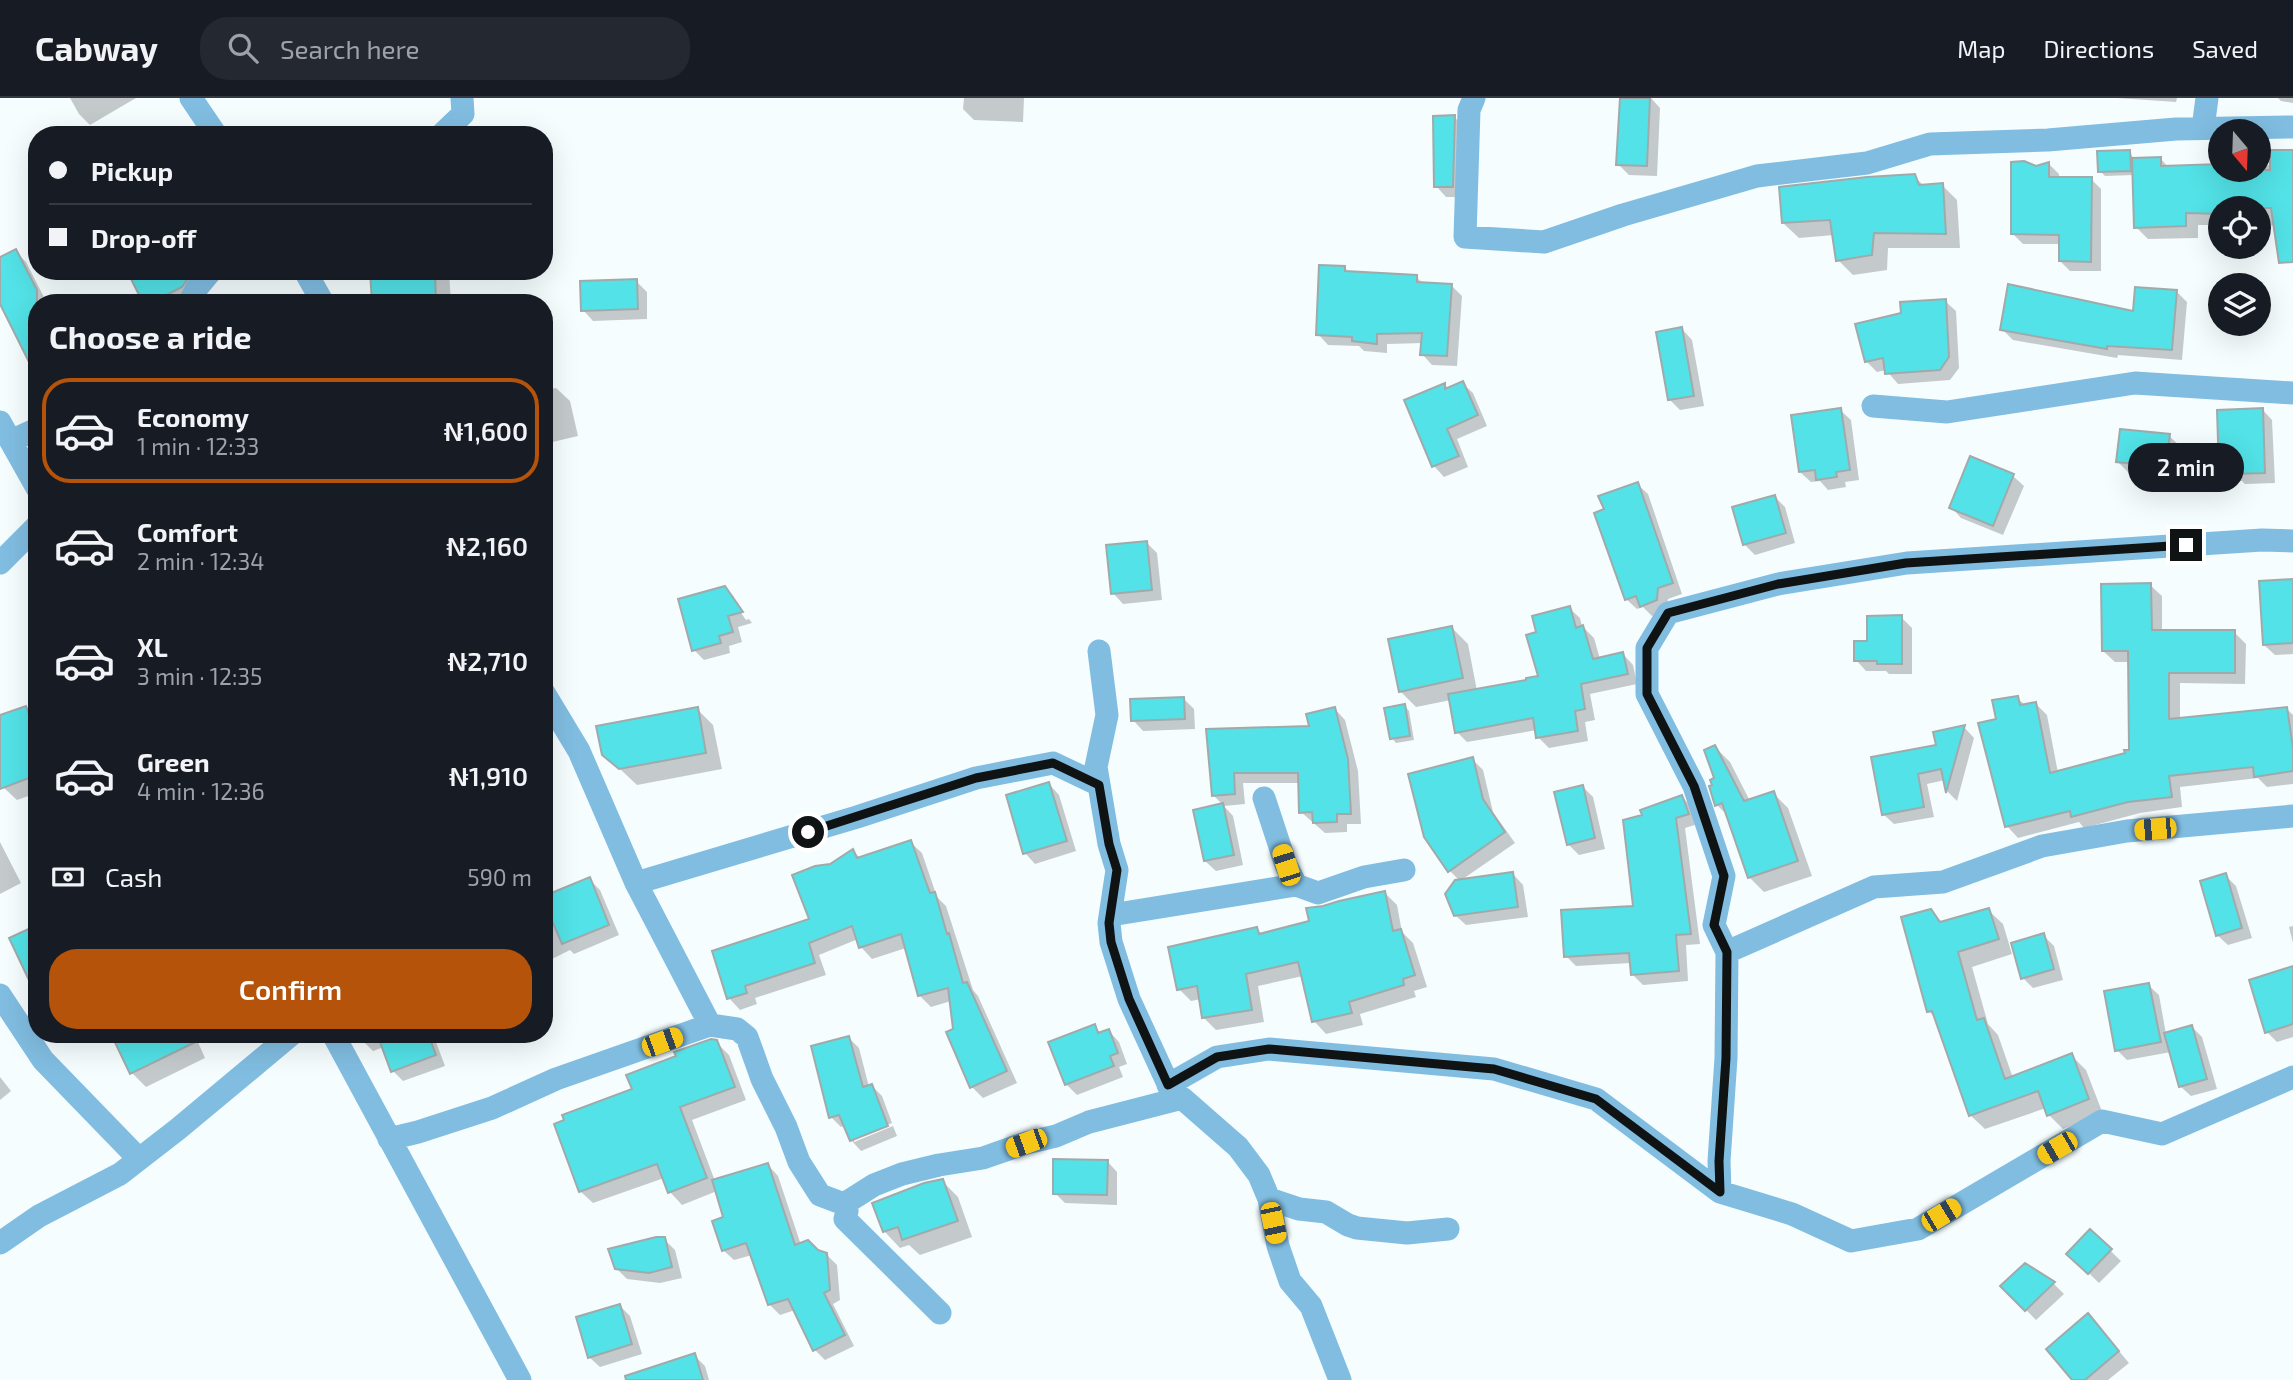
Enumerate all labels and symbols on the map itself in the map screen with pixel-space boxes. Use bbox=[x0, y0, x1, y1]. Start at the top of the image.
north arrow bbox=[2208, 119, 2272, 182]
callout: 2 min bbox=[2128, 444, 2244, 492]
route end bbox=[2170, 529, 2202, 561]
route start bbox=[792, 816, 824, 848]
car bbox=[2134, 817, 2177, 841]
car bbox=[1270, 842, 1303, 888]
car bbox=[639, 1025, 686, 1059]
car bbox=[1003, 1126, 1050, 1160]
car bbox=[2034, 1128, 2081, 1168]
car bbox=[1918, 1195, 1965, 1235]
car bbox=[1259, 1200, 1288, 1246]

